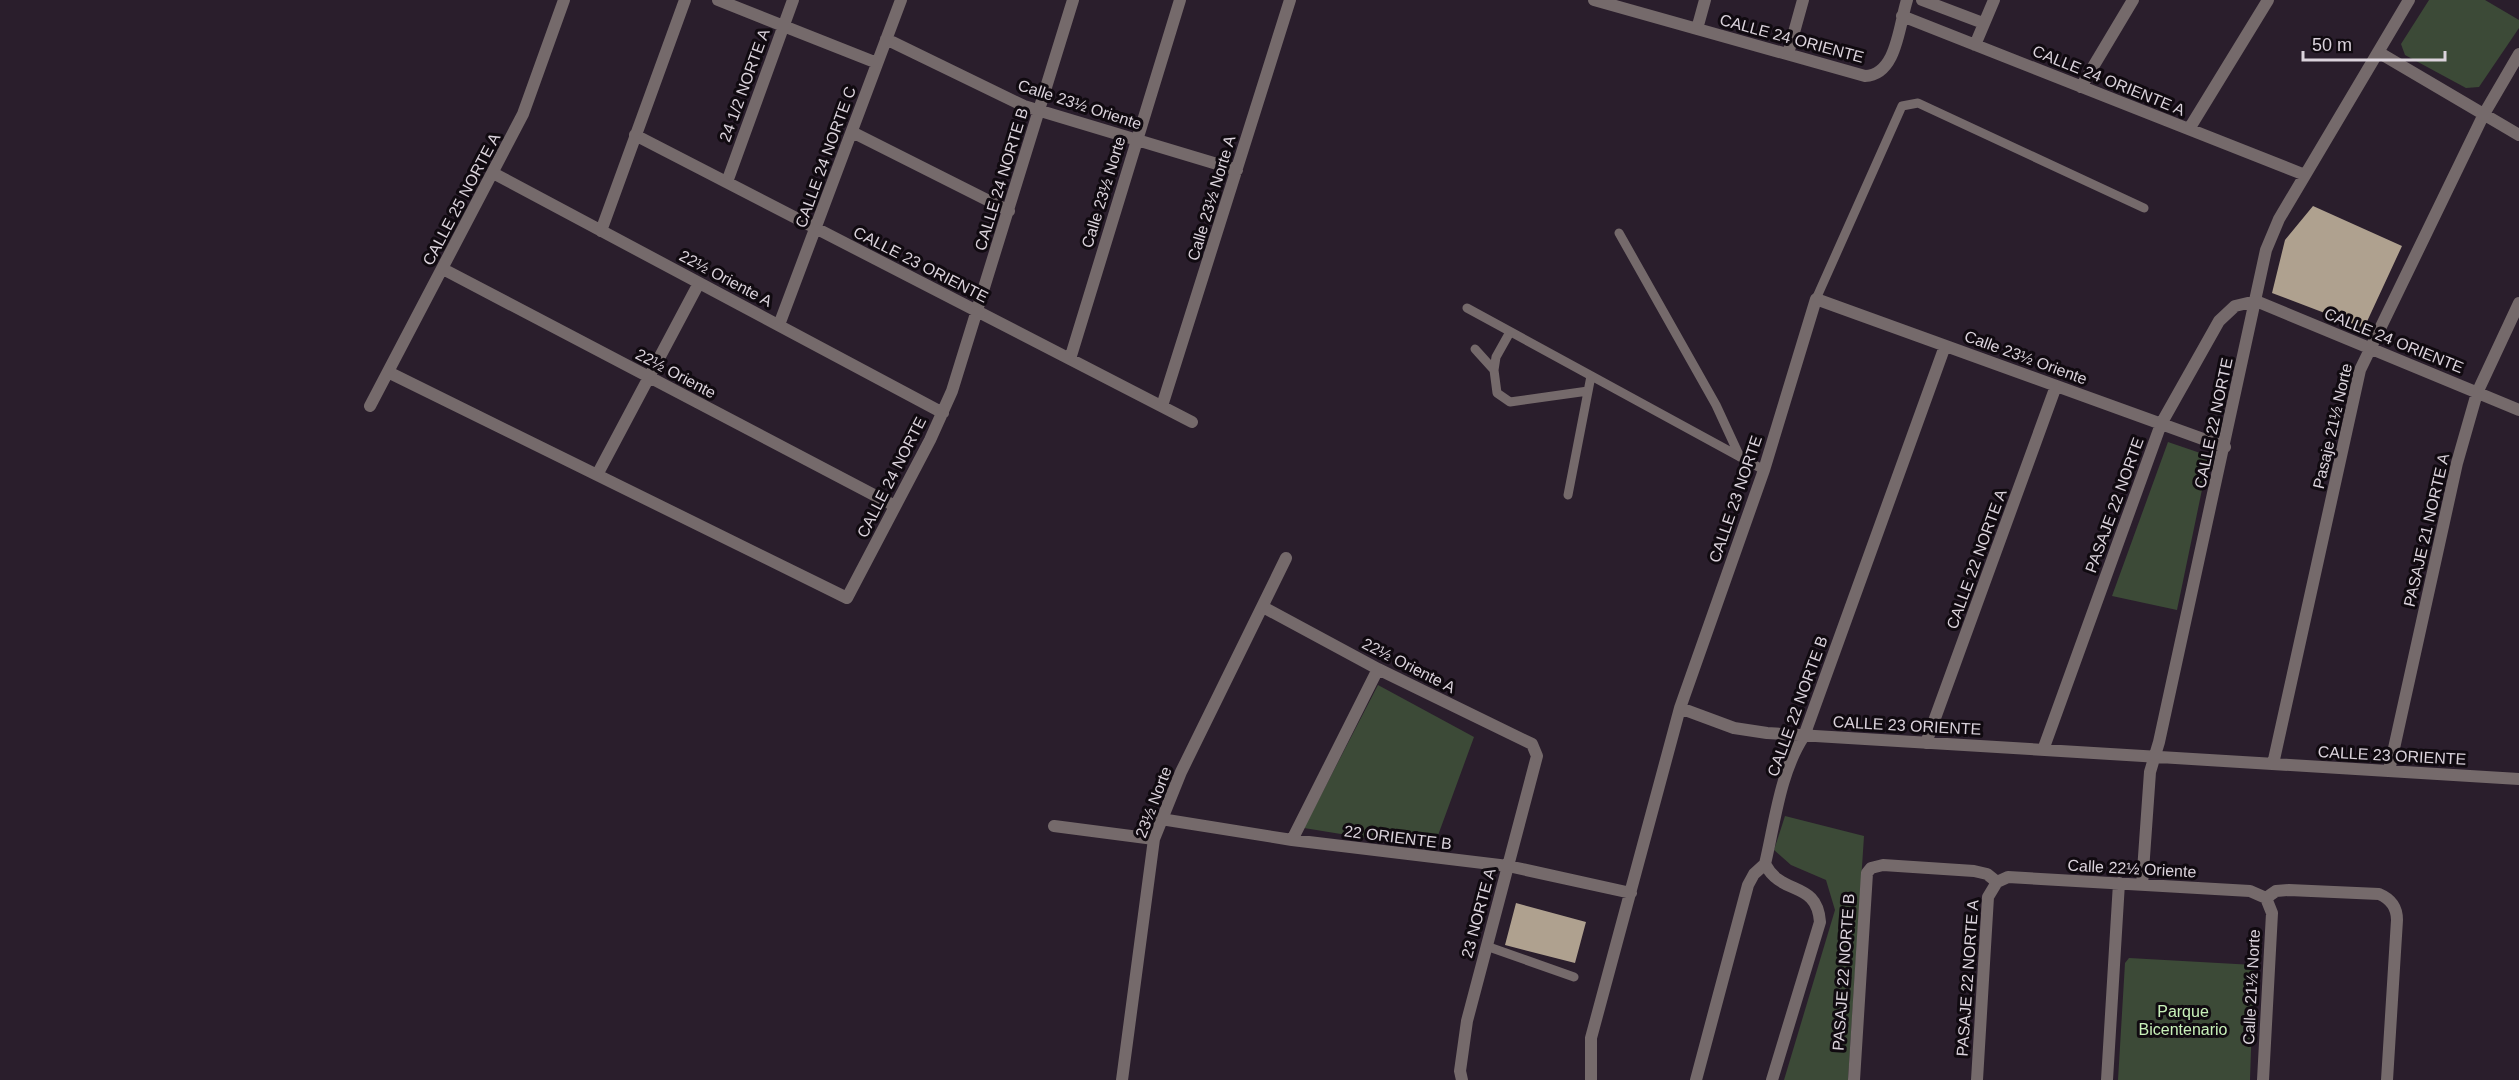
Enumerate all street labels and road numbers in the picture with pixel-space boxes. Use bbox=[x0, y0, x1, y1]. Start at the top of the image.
street label: CALLE 24 ORIENTE bbox=[1718, 11, 1866, 66]
street label: 24 1/2 NORTE A bbox=[716, 26, 773, 144]
street label: CALLE 24 ORIENTE A bbox=[2030, 42, 2188, 119]
street label: Calle 23½ Oriente bbox=[1016, 76, 1144, 133]
street label: CALLE 24 NORTE C bbox=[792, 84, 859, 230]
street label: CALLE 24 NORTE B bbox=[972, 106, 1031, 253]
street label: CALLE 25 NORTE A bbox=[419, 130, 504, 268]
street label: Calle 23½ Norte A bbox=[1184, 133, 1239, 263]
street label: Calle 23½ Norte bbox=[1078, 134, 1129, 250]
street label: CALLE 23 ORIENTE bbox=[851, 223, 991, 306]
street label: 22½ Oriente A bbox=[677, 247, 775, 310]
street label: CALLE 24 ORIENTE bbox=[2322, 305, 2466, 376]
street label: Calle 23½ Oriente bbox=[1962, 327, 2089, 388]
street label: 22½ Oriente bbox=[633, 345, 719, 402]
street label: CALLE 22 NORTE bbox=[2191, 356, 2236, 490]
street label: Pasaje 21½ Norte bbox=[2310, 362, 2355, 490]
street label: CALLE 24 NORTE bbox=[854, 414, 929, 540]
street label: CALLE 23 NORTE bbox=[1706, 433, 1765, 565]
street label: PASAJE 22 NORTE bbox=[2082, 435, 2147, 575]
street label: PASAJE 21 NORTE A bbox=[2401, 451, 2452, 608]
street label: CALLE 22 NORTE A bbox=[1943, 487, 2010, 631]
street label: CALLE 22 NORTE B bbox=[1764, 634, 1831, 779]
street label: 22½ Oriente A bbox=[1359, 635, 1458, 696]
street label: CALLE 23 ORIENTE bbox=[1832, 713, 1982, 738]
street label: CALLE 23 ORIENTE bbox=[2317, 743, 2467, 768]
street label: 23½ Norte bbox=[1132, 764, 1175, 840]
street label: 22 ORIENTE B bbox=[1343, 822, 1453, 853]
street label: Calle 22½ Oriente bbox=[2067, 857, 2197, 880]
street label: 23 NORTE A bbox=[1458, 866, 1499, 960]
street label: PASAJE 22 NORTE B bbox=[1830, 893, 1857, 1051]
street label: PASAJE 22 NORTE A bbox=[1954, 899, 1981, 1057]
street label: Calle 21½ Norte bbox=[2240, 929, 2263, 1045]

